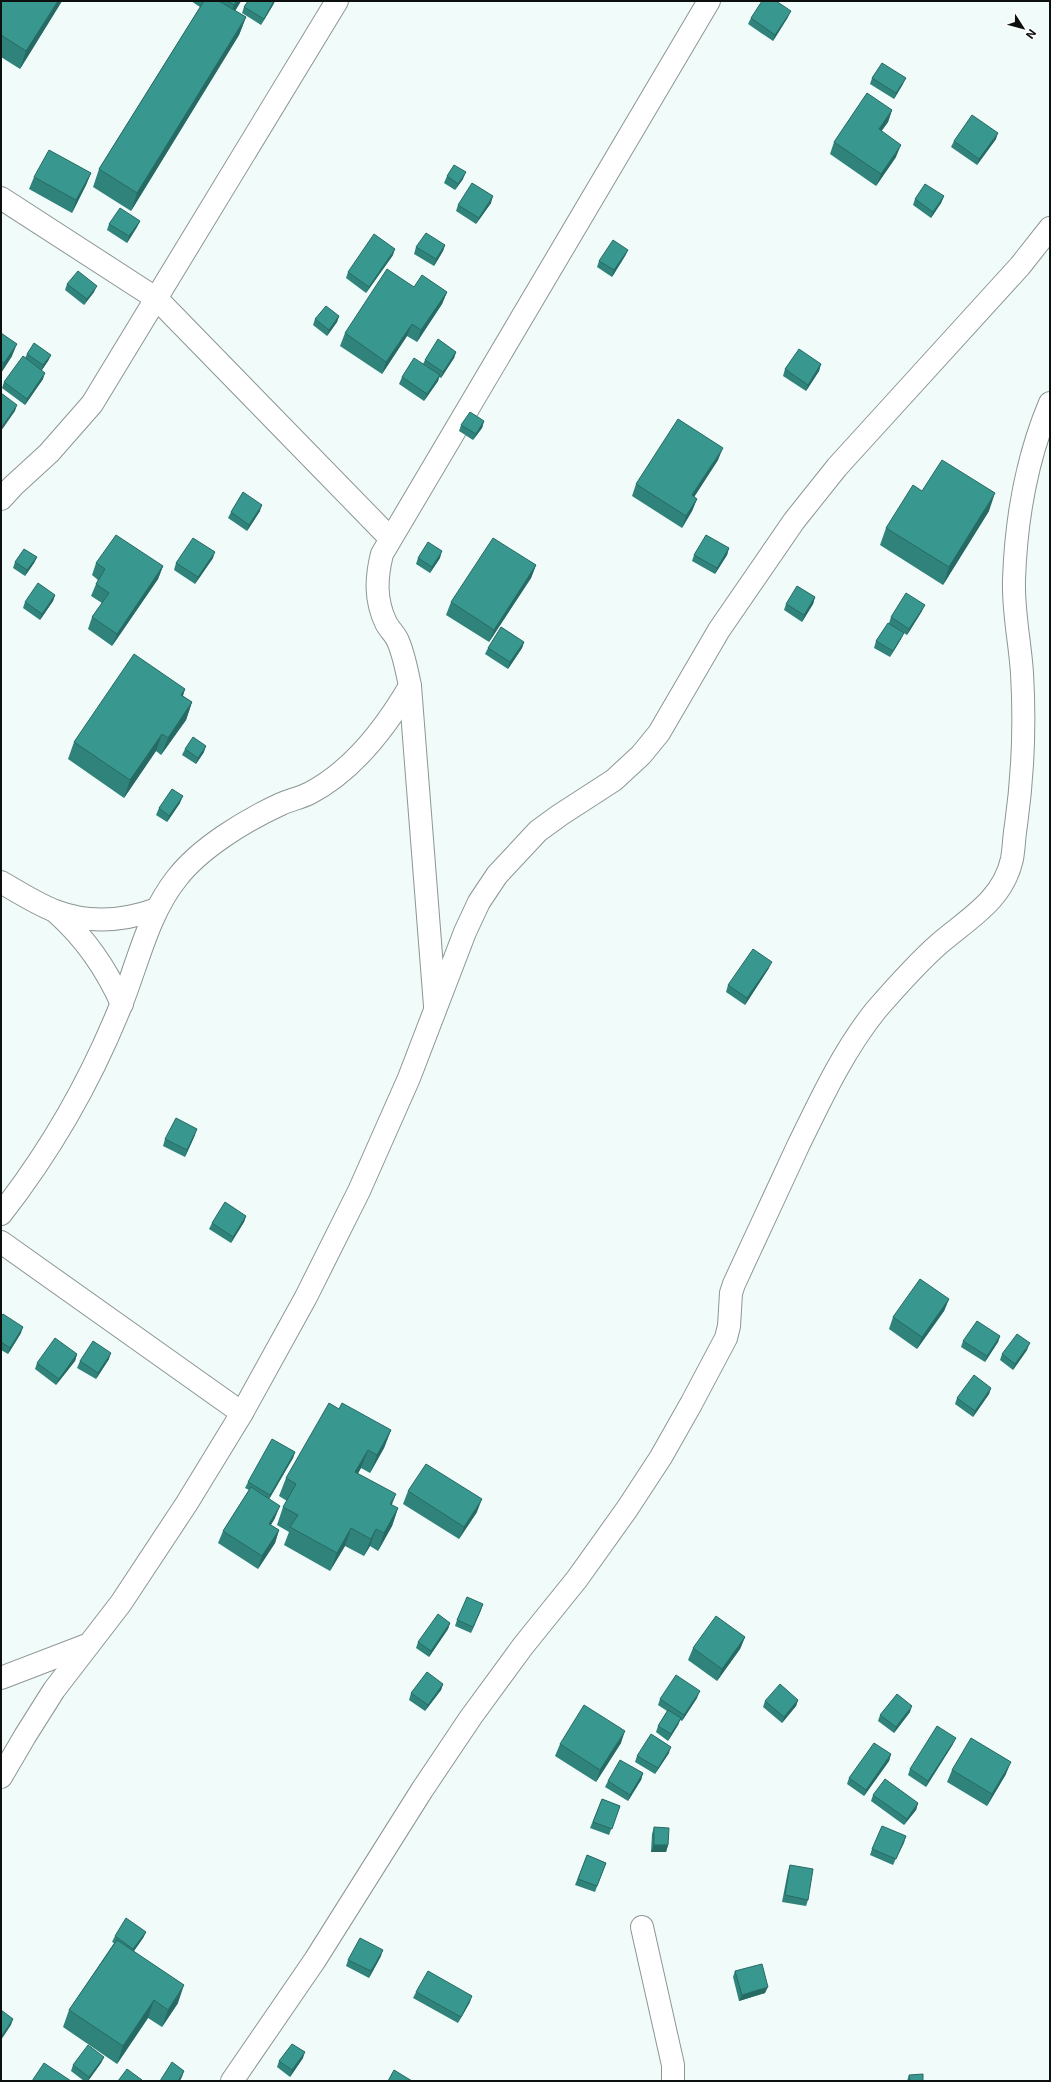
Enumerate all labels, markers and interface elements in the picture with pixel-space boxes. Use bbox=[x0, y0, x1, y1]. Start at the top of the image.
north arrow bbox=[1003, 8, 1043, 48]
text: N bbox=[1023, 26, 1039, 41]

